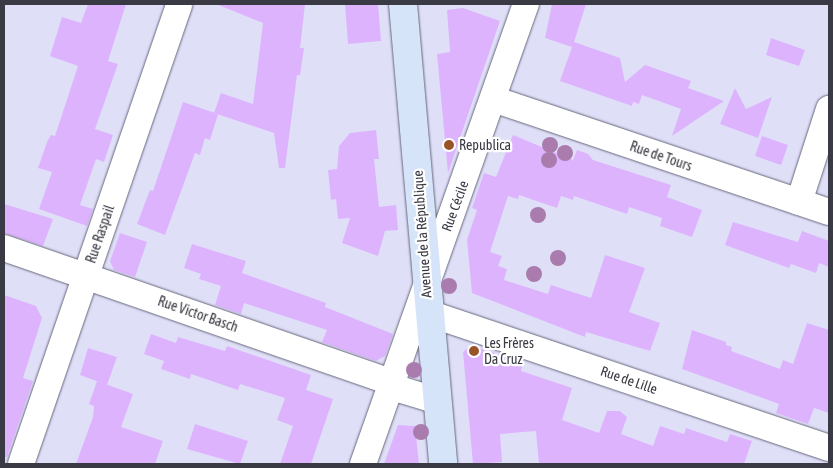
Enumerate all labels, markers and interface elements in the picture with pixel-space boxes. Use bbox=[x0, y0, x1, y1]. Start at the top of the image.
place label: Republica bbox=[459, 137, 511, 153]
street label: Rue de Tours bbox=[628, 138, 694, 174]
marker: Republica bbox=[443, 139, 455, 151]
street label: Avenue de la République bbox=[409, 170, 435, 298]
street label: Rue Cécile bbox=[438, 178, 472, 234]
street label: Rue Raspail bbox=[82, 203, 118, 265]
street label: Rue Victor Basch bbox=[156, 292, 240, 336]
place label: Les Frères Da Cruz bbox=[484, 335, 534, 368]
marker: Les Frères Da Cruz bbox=[468, 345, 480, 357]
street label: Rue de Lille bbox=[598, 362, 660, 398]

